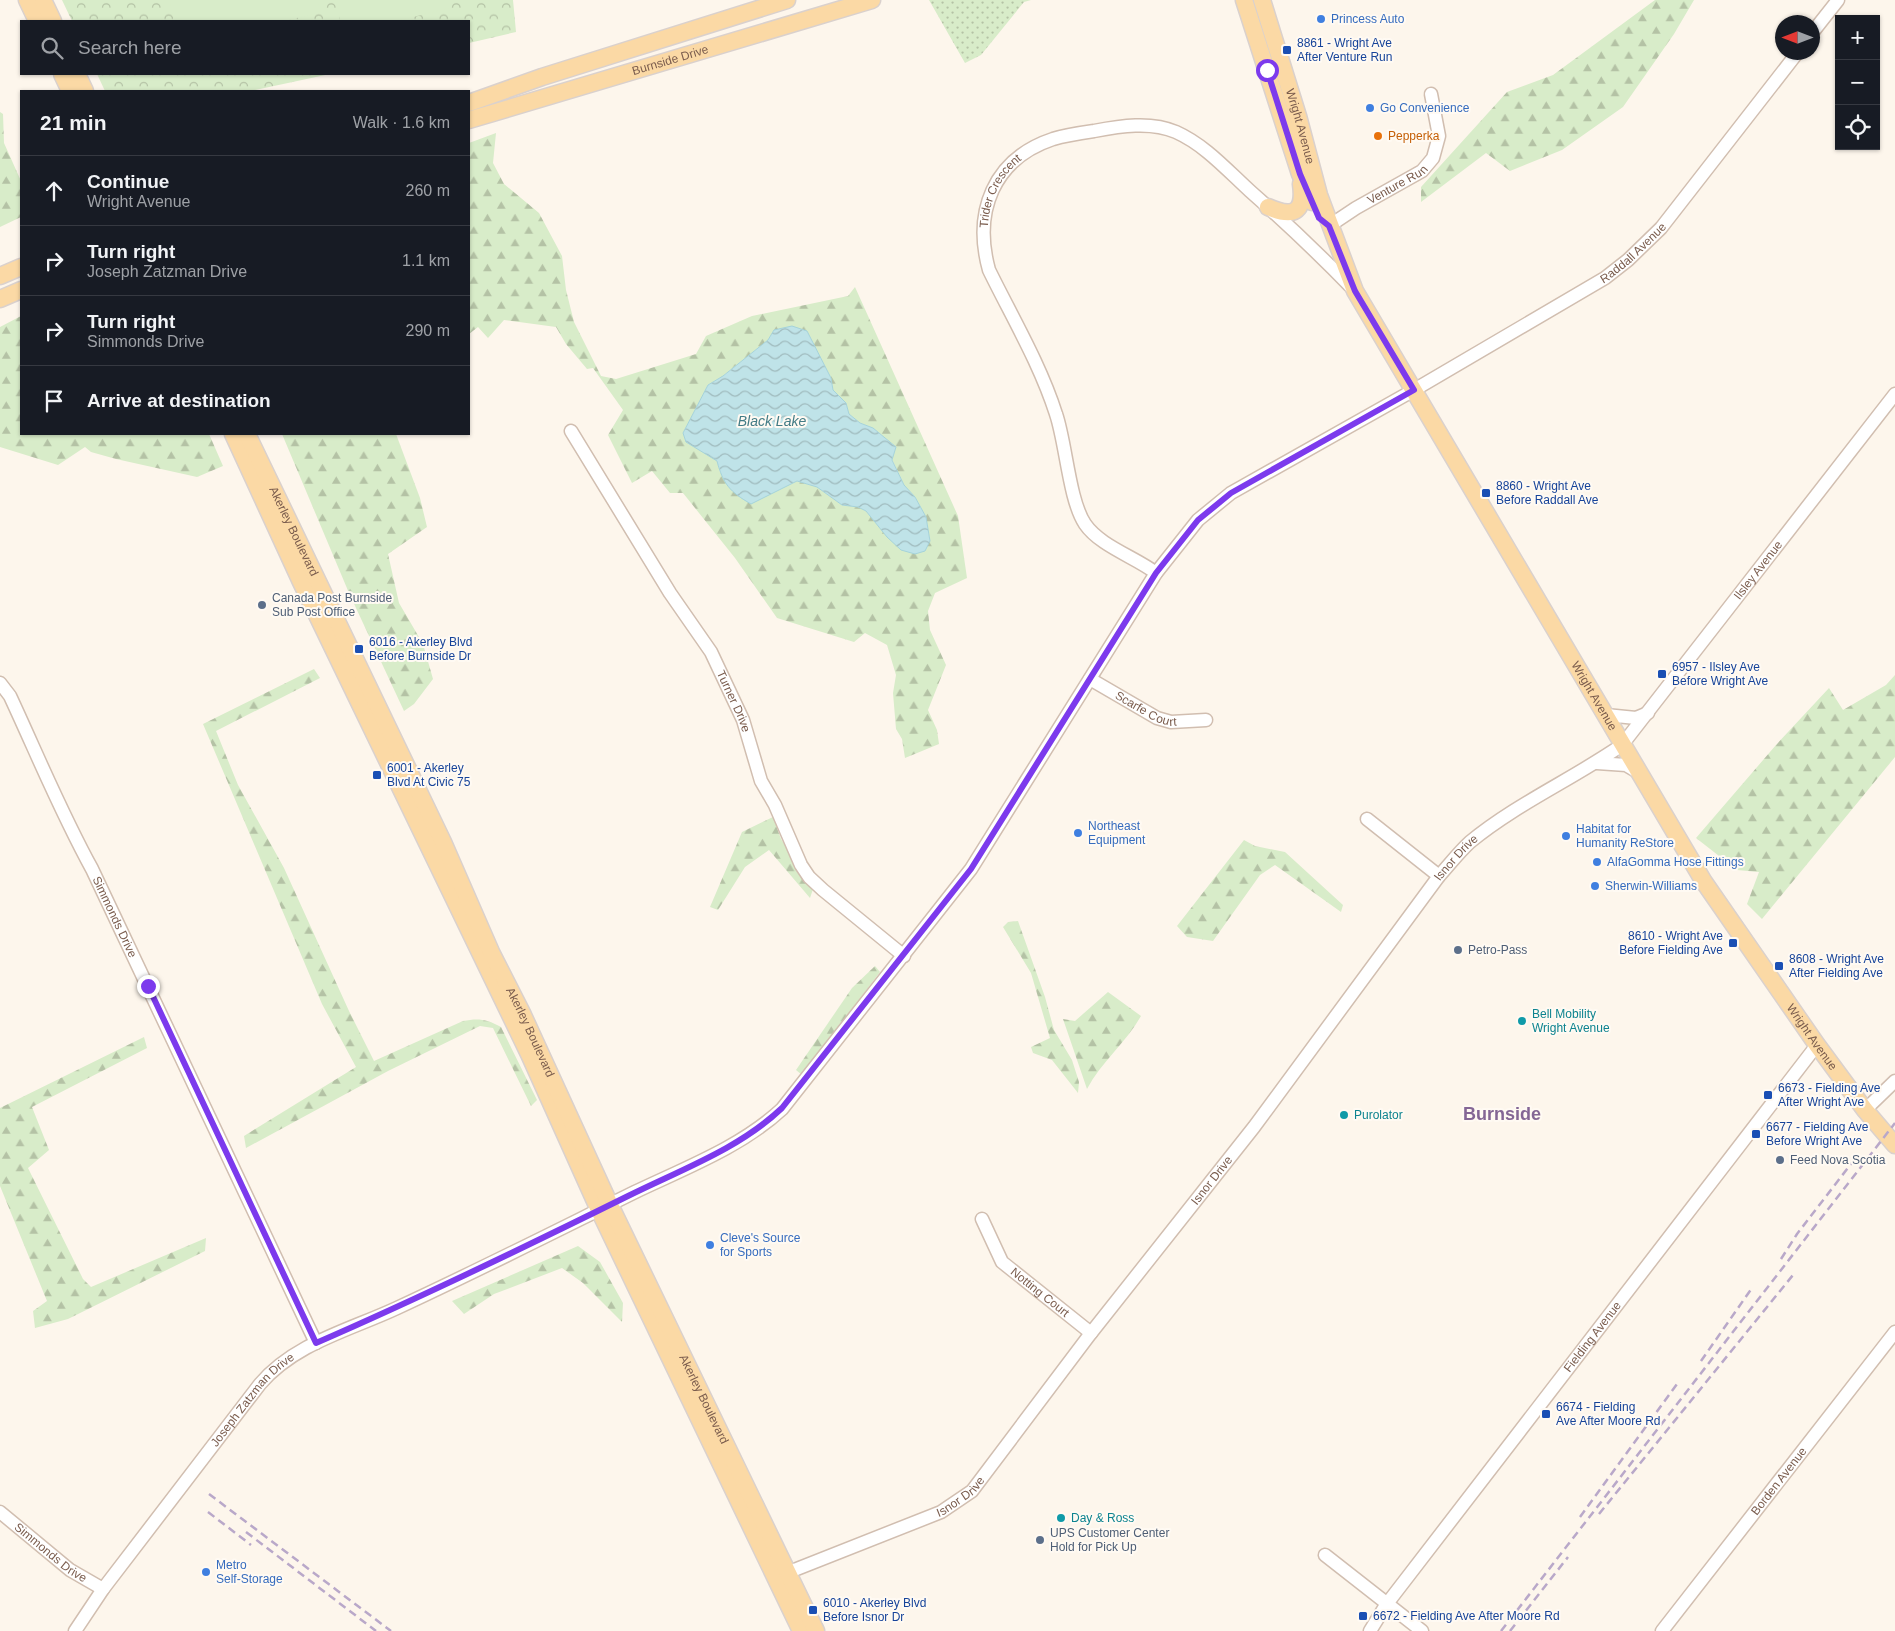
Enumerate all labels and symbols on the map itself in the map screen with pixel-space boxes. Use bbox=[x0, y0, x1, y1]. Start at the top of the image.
place label: Princess Auto bbox=[1331, 12, 1405, 26]
marker: Princess Auto bbox=[1315, 13, 1327, 25]
north arrow bbox=[1775, 15, 1820, 60]
place label: 8861 - Wright Ave After Venture Run bbox=[1297, 36, 1392, 64]
street label: Burnside Drive bbox=[631, 42, 710, 78]
marker: 8861 - Wright Ave After Venture Run bbox=[1281, 44, 1293, 56]
route start bbox=[1256, 59, 1279, 82]
street label: Wright Avenue bbox=[1283, 87, 1318, 166]
place label: Go Convenience bbox=[1380, 101, 1470, 115]
marker: Go Convenience bbox=[1364, 102, 1376, 114]
place label: Pepperka bbox=[1388, 129, 1440, 143]
marker: Pepperka bbox=[1372, 130, 1384, 142]
street label: Trider Crescent bbox=[977, 151, 1024, 228]
street label: Venture Run bbox=[1365, 162, 1431, 207]
street label: Raddall Avenue bbox=[1598, 220, 1669, 286]
water label: Black Lake bbox=[738, 413, 806, 429]
place label: 8860 - Wright Ave Before Raddall Ave bbox=[1496, 479, 1599, 507]
street label: Akerley Boulevard bbox=[266, 484, 321, 578]
marker: 8860 - Wright Ave Before Raddall Ave bbox=[1480, 487, 1492, 499]
street label: Ilsley Avenue bbox=[1731, 538, 1785, 602]
place label: Canada Post Burnside Sub Post Office bbox=[272, 591, 392, 619]
marker: Canada Post Burnside Sub Post Office bbox=[256, 599, 268, 611]
place label: 6016 - Akerley Blvd Before Burnside Dr bbox=[369, 635, 472, 663]
marker: 6016 - Akerley Blvd Before Burnside Dr bbox=[353, 643, 365, 655]
street label: Wright Avenue bbox=[1568, 659, 1620, 733]
place label: 6957 - Ilsley Ave Before Wright Ave bbox=[1672, 660, 1769, 688]
street label: Turner Drive bbox=[714, 668, 753, 734]
marker: 6957 - Ilsley Ave Before Wright Ave bbox=[1656, 668, 1668, 680]
street label: Scarfe Court bbox=[1113, 688, 1178, 729]
place label: 6001 - Akerley Blvd At Civic 75 bbox=[387, 761, 471, 789]
marker: 6001 - Akerley Blvd At Civic 75 bbox=[371, 769, 383, 781]
place label: Northeast Equipment bbox=[1088, 819, 1146, 847]
place label: Habitat for Humanity ReStore bbox=[1576, 822, 1674, 850]
marker: Northeast Equipment bbox=[1072, 827, 1084, 839]
marker: Habitat for Humanity ReStore bbox=[1560, 830, 1572, 842]
street label: Isnor Drive bbox=[1431, 831, 1481, 883]
place label: AlfaGomma Hose Fittings bbox=[1607, 855, 1744, 869]
marker: AlfaGomma Hose Fittings bbox=[1591, 856, 1603, 868]
street label: Simmonds Drive bbox=[90, 874, 140, 960]
place label: Sherwin-Williams bbox=[1605, 879, 1697, 893]
marker: Sherwin-Williams bbox=[1589, 880, 1601, 892]
place label: 8610 - Wright Ave Before Fielding Ave bbox=[1619, 929, 1723, 957]
marker: 8610 - Wright Ave Before Fielding Ave bbox=[1727, 937, 1739, 949]
place label: Petro-Pass bbox=[1468, 943, 1527, 957]
marker: Petro-Pass bbox=[1452, 944, 1464, 956]
place label: 8608 - Wright Ave After Fielding Ave bbox=[1789, 952, 1884, 980]
marker: 8608 - Wright Ave After Fielding Ave bbox=[1773, 960, 1785, 972]
route end bbox=[137, 975, 160, 998]
street label: Akerley Boulevard bbox=[503, 985, 557, 1079]
street label: Wright Avenue bbox=[1784, 1001, 1840, 1073]
place label: Bell Mobility Wright Avenue bbox=[1532, 1007, 1610, 1035]
marker: Bell Mobility Wright Avenue bbox=[1516, 1015, 1528, 1027]
place label: 6673 - Fielding Ave After Wright Ave bbox=[1778, 1081, 1881, 1109]
marker: 6673 - Fielding Ave After Wright Ave bbox=[1762, 1089, 1774, 1101]
district label: Burnside bbox=[1463, 1104, 1541, 1124]
place label: Purolator bbox=[1354, 1108, 1403, 1122]
marker: Purolator bbox=[1338, 1109, 1350, 1121]
place label: 6677 - Fielding Ave Before Wright Ave bbox=[1766, 1120, 1869, 1148]
marker: 6677 - Fielding Ave Before Wright Ave bbox=[1750, 1128, 1762, 1140]
street label: Isnor Drive bbox=[1188, 1153, 1235, 1208]
place label: Feed Nova Scotia bbox=[1790, 1153, 1886, 1167]
marker: Feed Nova Scotia bbox=[1774, 1154, 1786, 1166]
place label: Cleve's Source for Sports bbox=[720, 1231, 801, 1259]
marker: Cleve's Source for Sports bbox=[704, 1239, 716, 1251]
street label: Notting Court bbox=[1008, 1265, 1073, 1320]
street label: Fielding Avenue bbox=[1561, 1298, 1624, 1375]
street label: Joseph Zatzman Drive bbox=[208, 1350, 297, 1449]
street label: Akerley Boulevard bbox=[676, 1352, 731, 1446]
place label: 6674 - Fielding Ave After Moore Rd bbox=[1556, 1400, 1661, 1428]
marker: 6674 - Fielding Ave After Moore Rd bbox=[1540, 1408, 1552, 1420]
street label: Borden Avenue bbox=[1748, 1444, 1810, 1518]
street label: Isnor Drive bbox=[934, 1473, 988, 1520]
place label: Day & Ross bbox=[1071, 1511, 1134, 1525]
marker: Day & Ross bbox=[1055, 1512, 1067, 1524]
street label: Simmonds Drive bbox=[12, 1520, 89, 1585]
place label: UPS Customer Center Hold for Pick Up bbox=[1050, 1526, 1169, 1554]
marker: UPS Customer Center Hold for Pick Up bbox=[1034, 1534, 1046, 1546]
place label: Metro Self-Storage bbox=[216, 1558, 283, 1586]
marker: Metro Self-Storage bbox=[200, 1566, 212, 1578]
place label: 6010 - Akerley Blvd Before Isnor Dr bbox=[823, 1596, 926, 1624]
marker: 6010 - Akerley Blvd Before Isnor Dr bbox=[807, 1604, 819, 1616]
place label: 6672 - Fielding Ave After Moore Rd bbox=[1373, 1609, 1560, 1623]
marker: 6672 - Fielding Ave After Moore Rd bbox=[1357, 1610, 1369, 1622]

